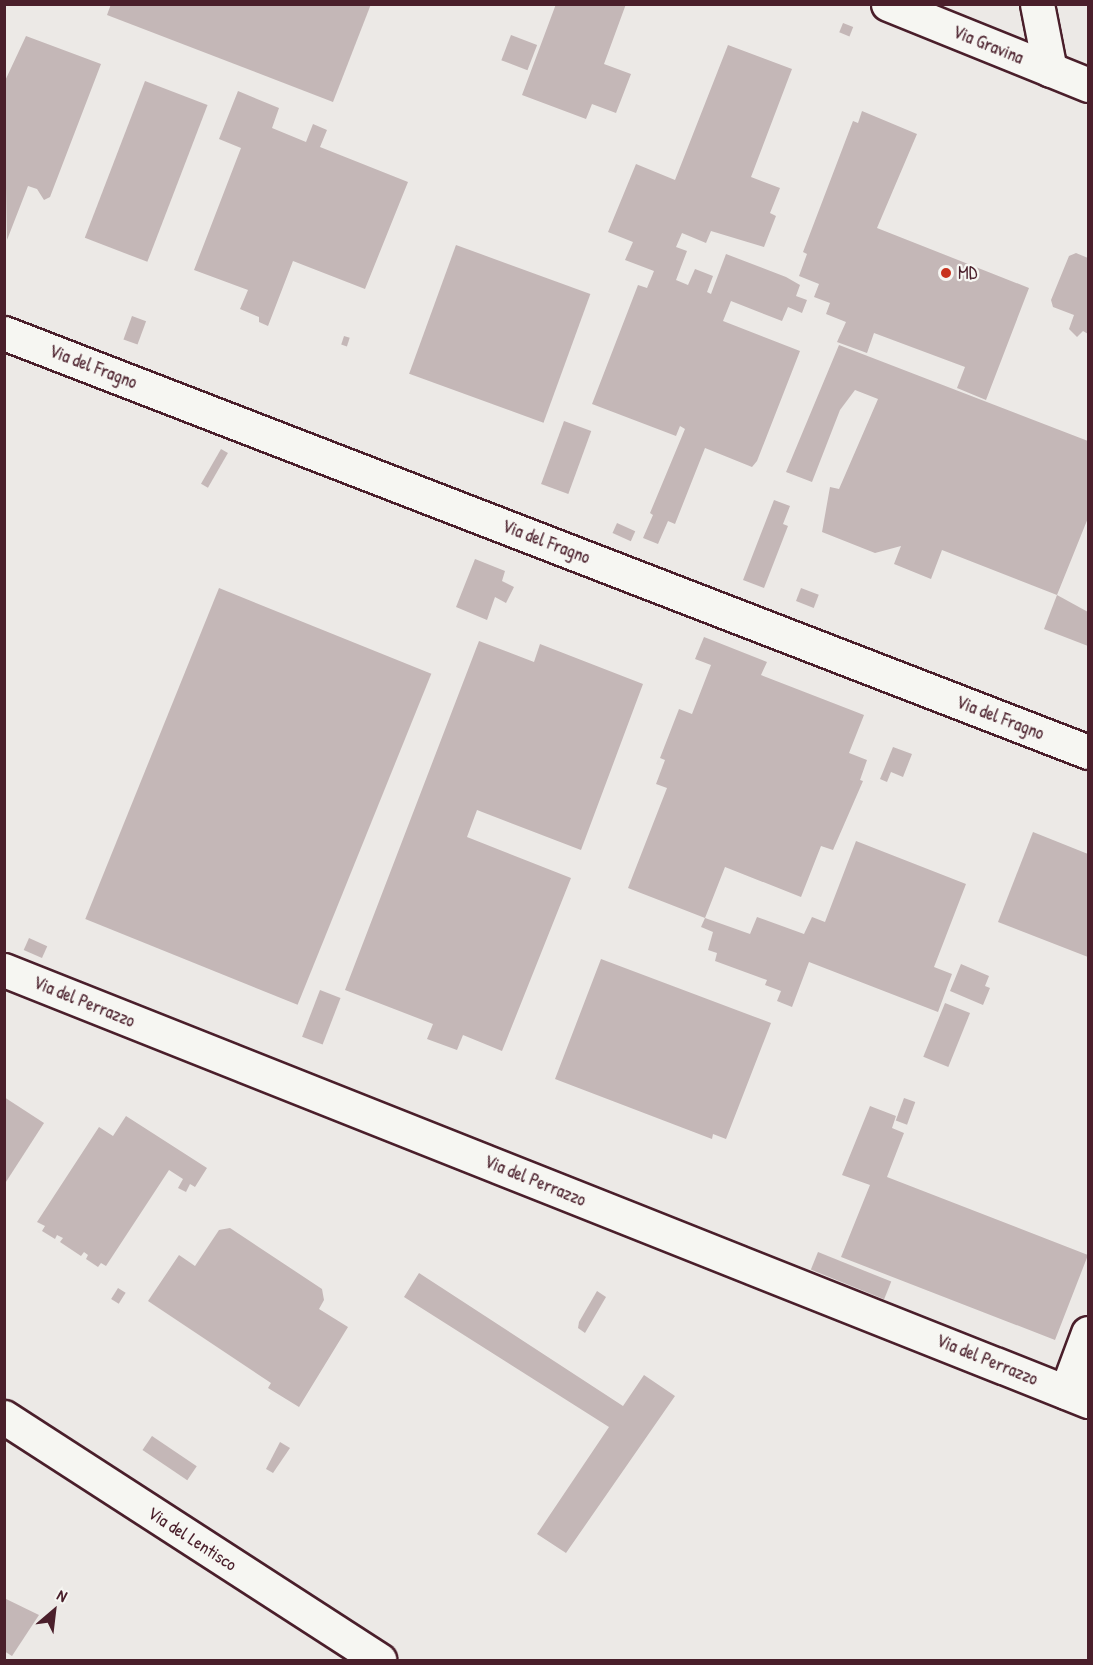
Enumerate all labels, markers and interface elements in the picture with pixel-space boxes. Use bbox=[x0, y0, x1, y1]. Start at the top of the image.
street label: Via Gravina bbox=[949, 21, 1027, 69]
place label: MD bbox=[958, 262, 977, 284]
marker: MD bbox=[939, 266, 953, 280]
street label: Via del Fragno bbox=[46, 340, 140, 394]
street label: Via del Fragno bbox=[499, 515, 593, 569]
street label: Via del Fragno bbox=[953, 691, 1047, 745]
street label: Via del Perrazzo bbox=[30, 972, 138, 1032]
street label: Via del Perrazzo bbox=[481, 1151, 589, 1211]
street label: Via del Perrazzo bbox=[933, 1330, 1041, 1390]
street label: Via del Lentisco bbox=[143, 1502, 241, 1576]
north arrow bbox=[24, 1581, 84, 1641]
text: N bbox=[54, 1583, 71, 1607]

